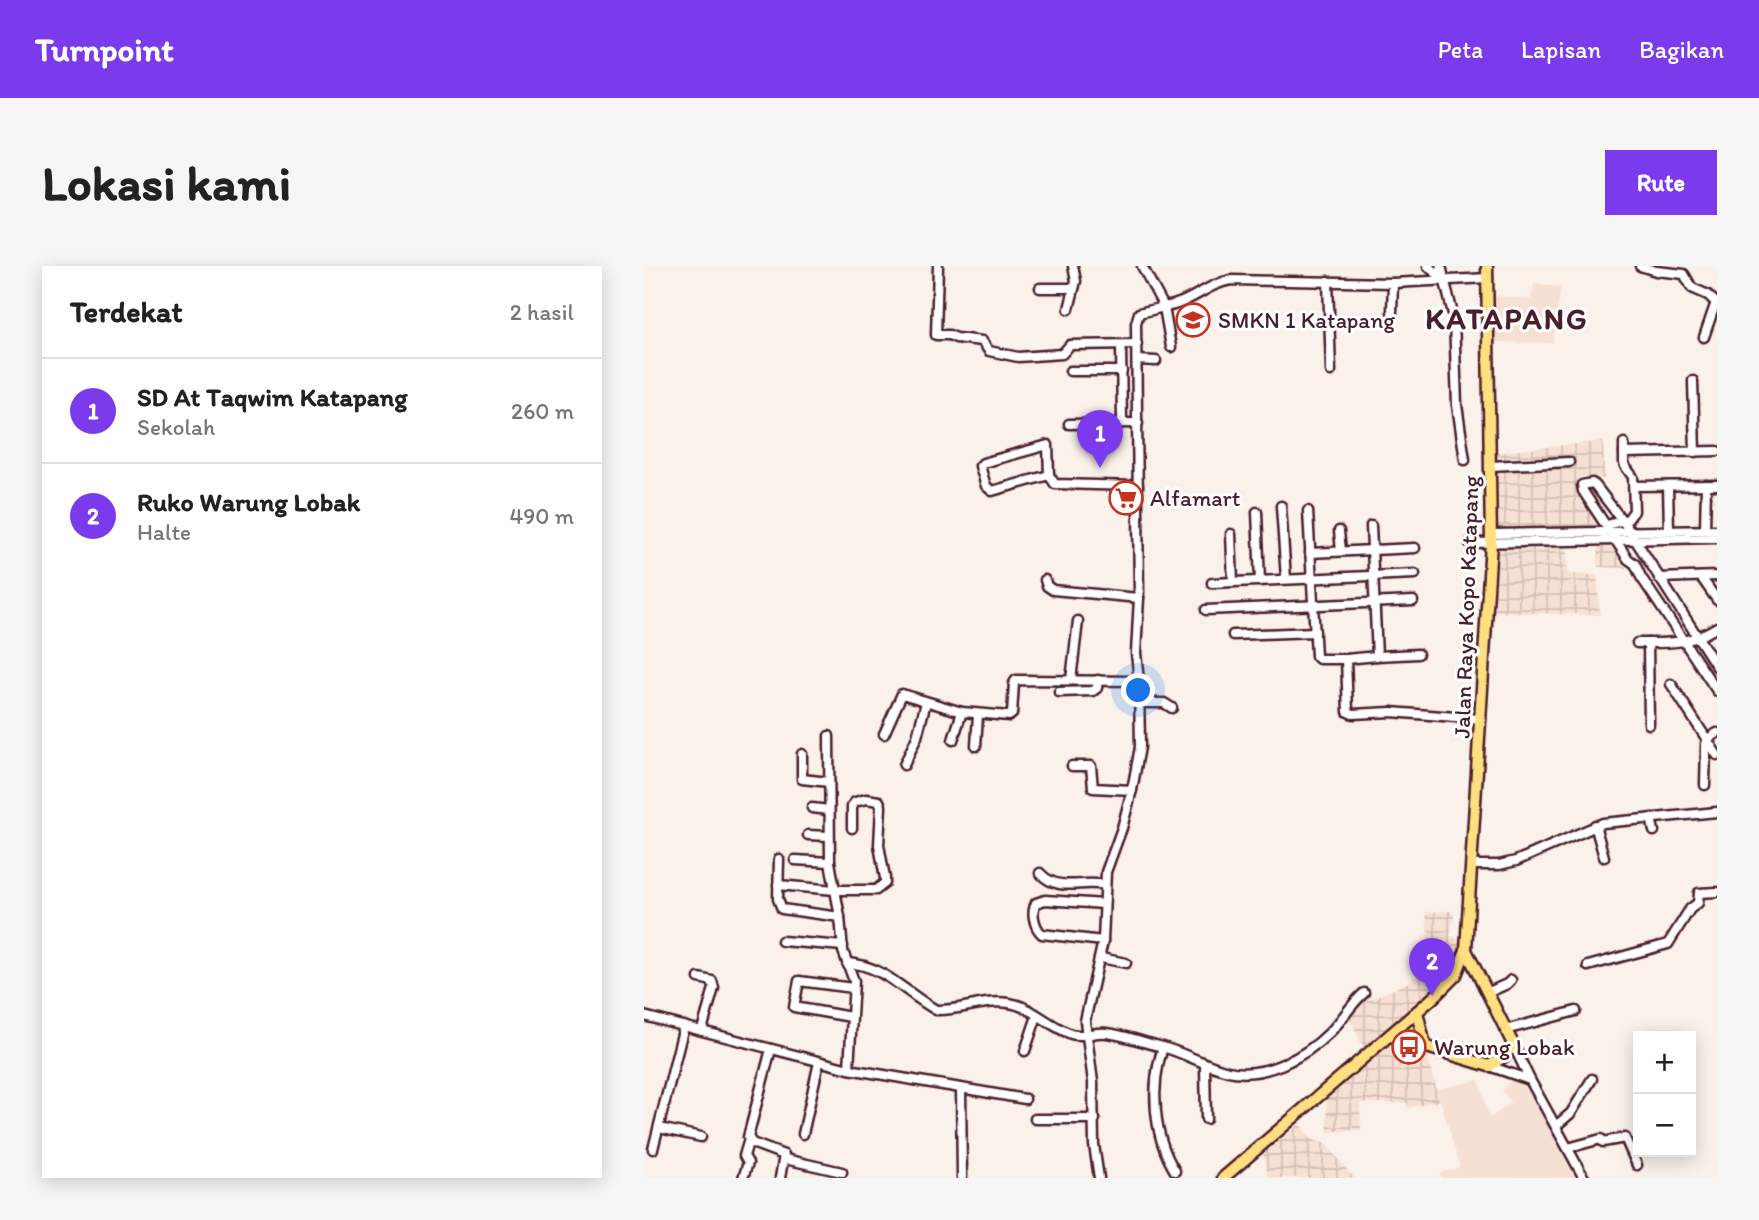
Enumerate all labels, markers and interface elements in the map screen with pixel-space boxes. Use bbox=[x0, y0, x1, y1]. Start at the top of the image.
text: Turnpoint bbox=[35, 30, 174, 69]
text: Peta bbox=[1438, 35, 1483, 64]
text: Lapisan bbox=[1521, 35, 1601, 64]
text: Bagikan bbox=[1639, 35, 1724, 64]
button: Rute bbox=[1605, 150, 1717, 215]
text: Lokasi kami bbox=[42, 153, 291, 212]
text: Terdekat bbox=[70, 293, 183, 330]
text: 2 hasil bbox=[510, 298, 574, 326]
district label: KATAPANG bbox=[1425, 300, 1589, 337]
school or university icon: SMKN 1 Katapang bbox=[1174, 301, 1212, 339]
place label: SMKN 1 Katapang bbox=[1218, 306, 1395, 334]
text: SD At Taqwim Katapang bbox=[137, 381, 408, 413]
text: 1 bbox=[88, 397, 98, 425]
text: 260 m bbox=[511, 397, 574, 425]
pin: 1 bbox=[1077, 410, 1123, 468]
text: Sekolah bbox=[137, 413, 215, 441]
street label: Jalan Raya Kopo Katapang bbox=[1447, 475, 1485, 739]
supermarket icon: Alfamart bbox=[1107, 479, 1145, 517]
place label: Alfamart bbox=[1150, 484, 1241, 512]
text: Ruko Warung Lobak bbox=[137, 486, 360, 518]
text: 2 bbox=[87, 502, 99, 530]
text: 490 m bbox=[509, 502, 574, 530]
text: Halte bbox=[137, 518, 191, 546]
your location bbox=[1121, 673, 1155, 707]
pin: 2 bbox=[1409, 938, 1455, 996]
bus stop icon: Warung Lobak bbox=[1390, 1028, 1428, 1066]
map controls bbox=[1633, 1031, 1696, 1157]
button: + bbox=[1633, 1031, 1696, 1094]
place label: Warung Lobak bbox=[1434, 1033, 1575, 1061]
button: − bbox=[1633, 1094, 1696, 1157]

